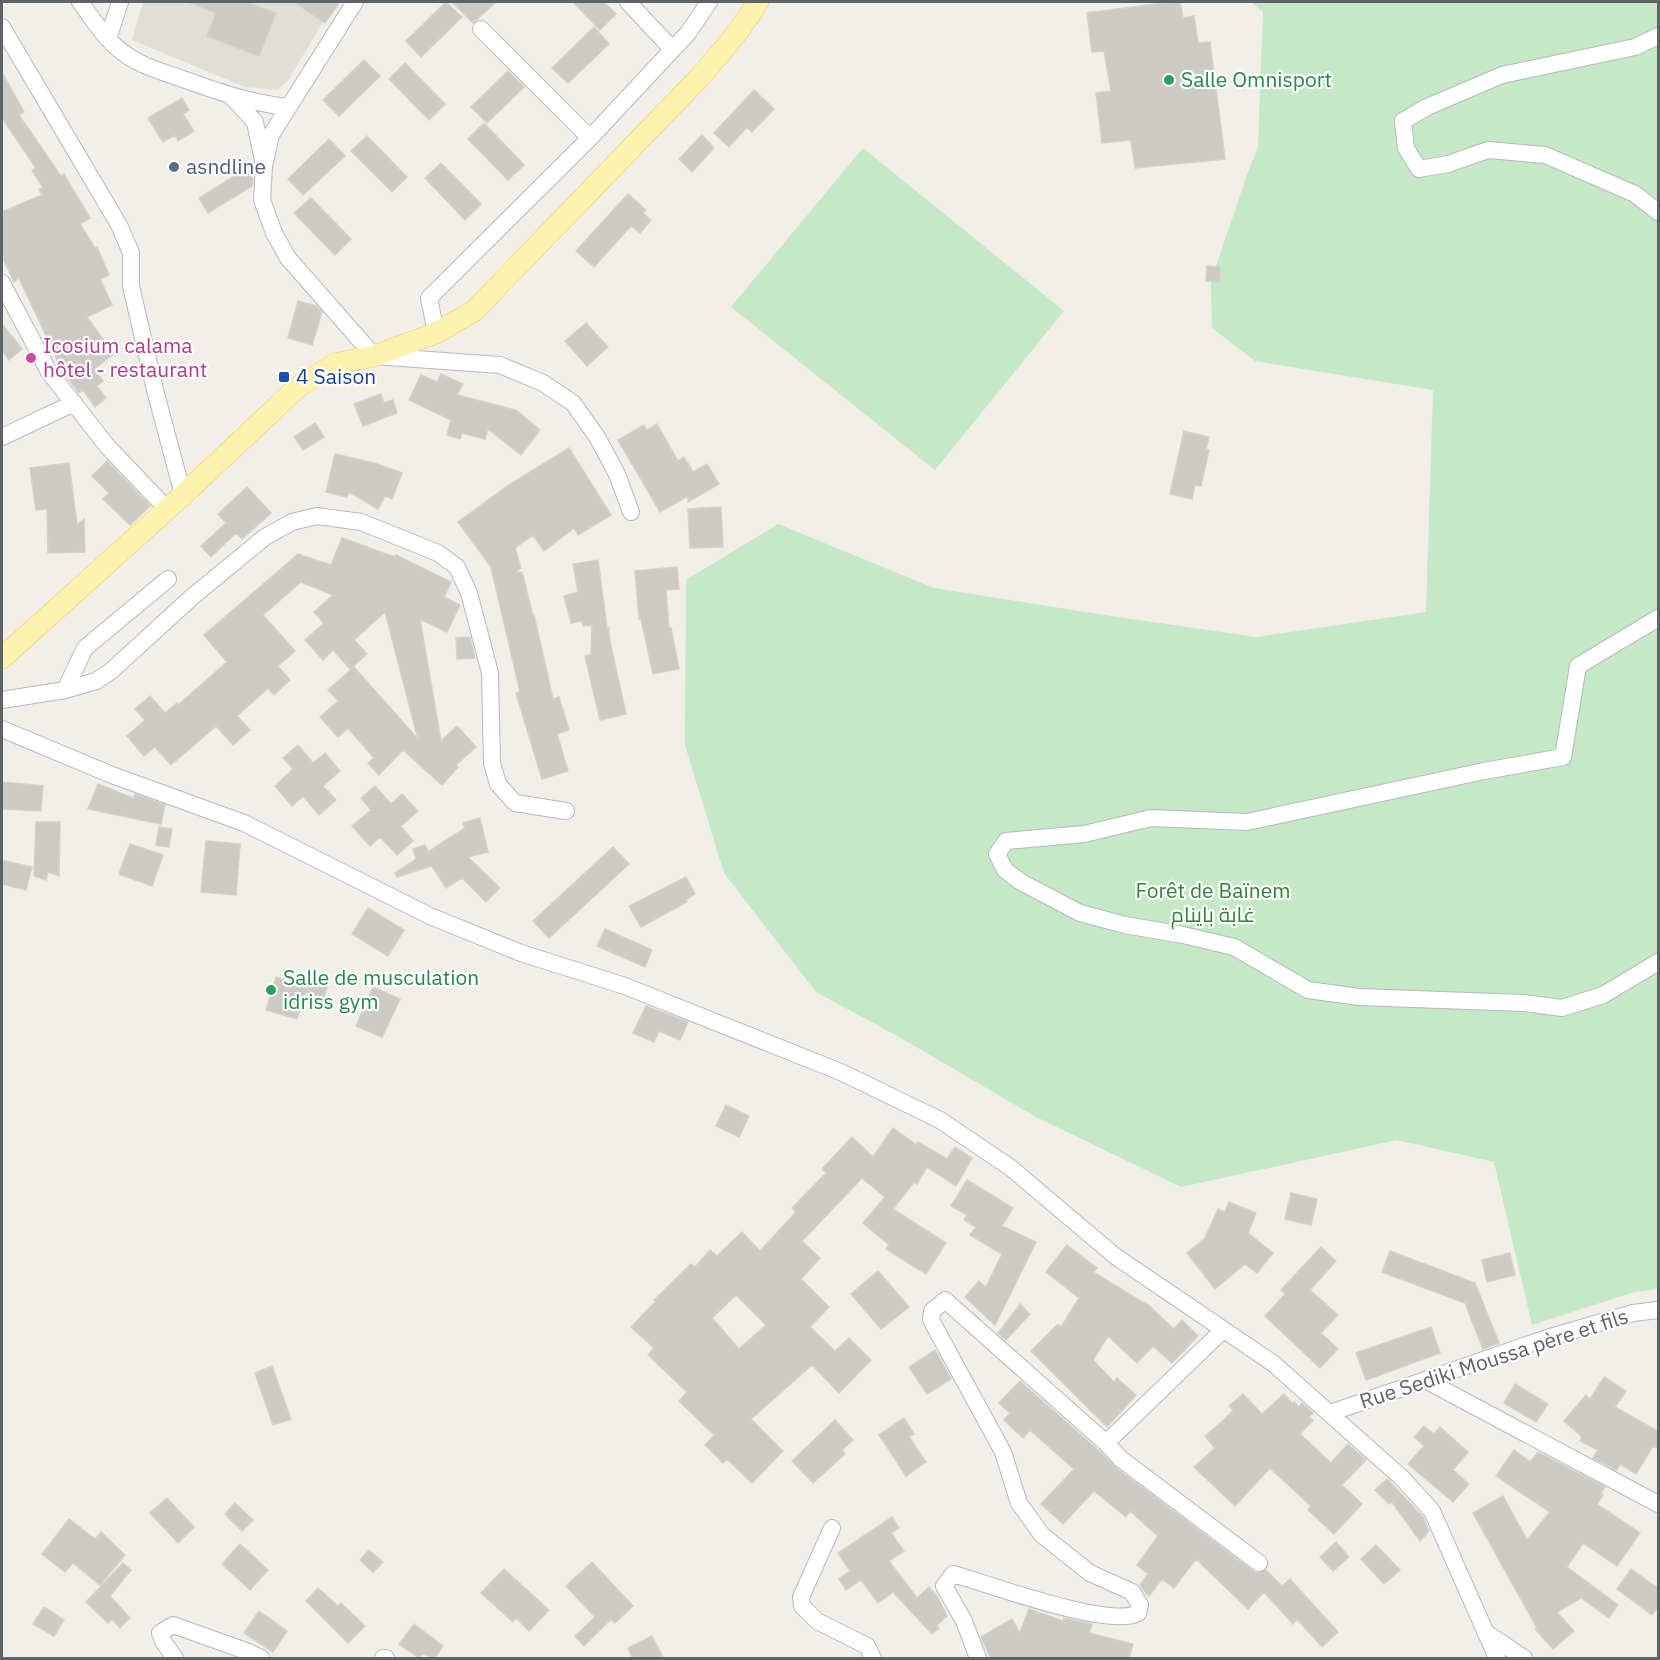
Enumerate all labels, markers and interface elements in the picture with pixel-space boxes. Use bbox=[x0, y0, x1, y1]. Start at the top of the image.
place label: Salle Omnisport bbox=[1181, 65, 1332, 93]
marker: Salle Omnisport bbox=[1162, 73, 1176, 87]
place label: asndline bbox=[186, 152, 266, 180]
marker: asndline bbox=[167, 160, 181, 174]
place label: Icosium calama hôtel - restaurant bbox=[43, 331, 207, 383]
marker: Icosium calama hôtel - restaurant bbox=[24, 351, 38, 365]
place label: 4 Saison bbox=[296, 362, 376, 390]
marker: 4 Saison bbox=[277, 370, 291, 384]
park label: Forêt de Baïnem غابة باينام bbox=[1135, 876, 1291, 929]
place label: Salle de musculation idriss gym bbox=[283, 963, 479, 1015]
marker: Salle de musculation idriss gym bbox=[264, 983, 278, 997]
street label: Rue Sediki Moussa père et fils bbox=[1356, 1301, 1632, 1415]

